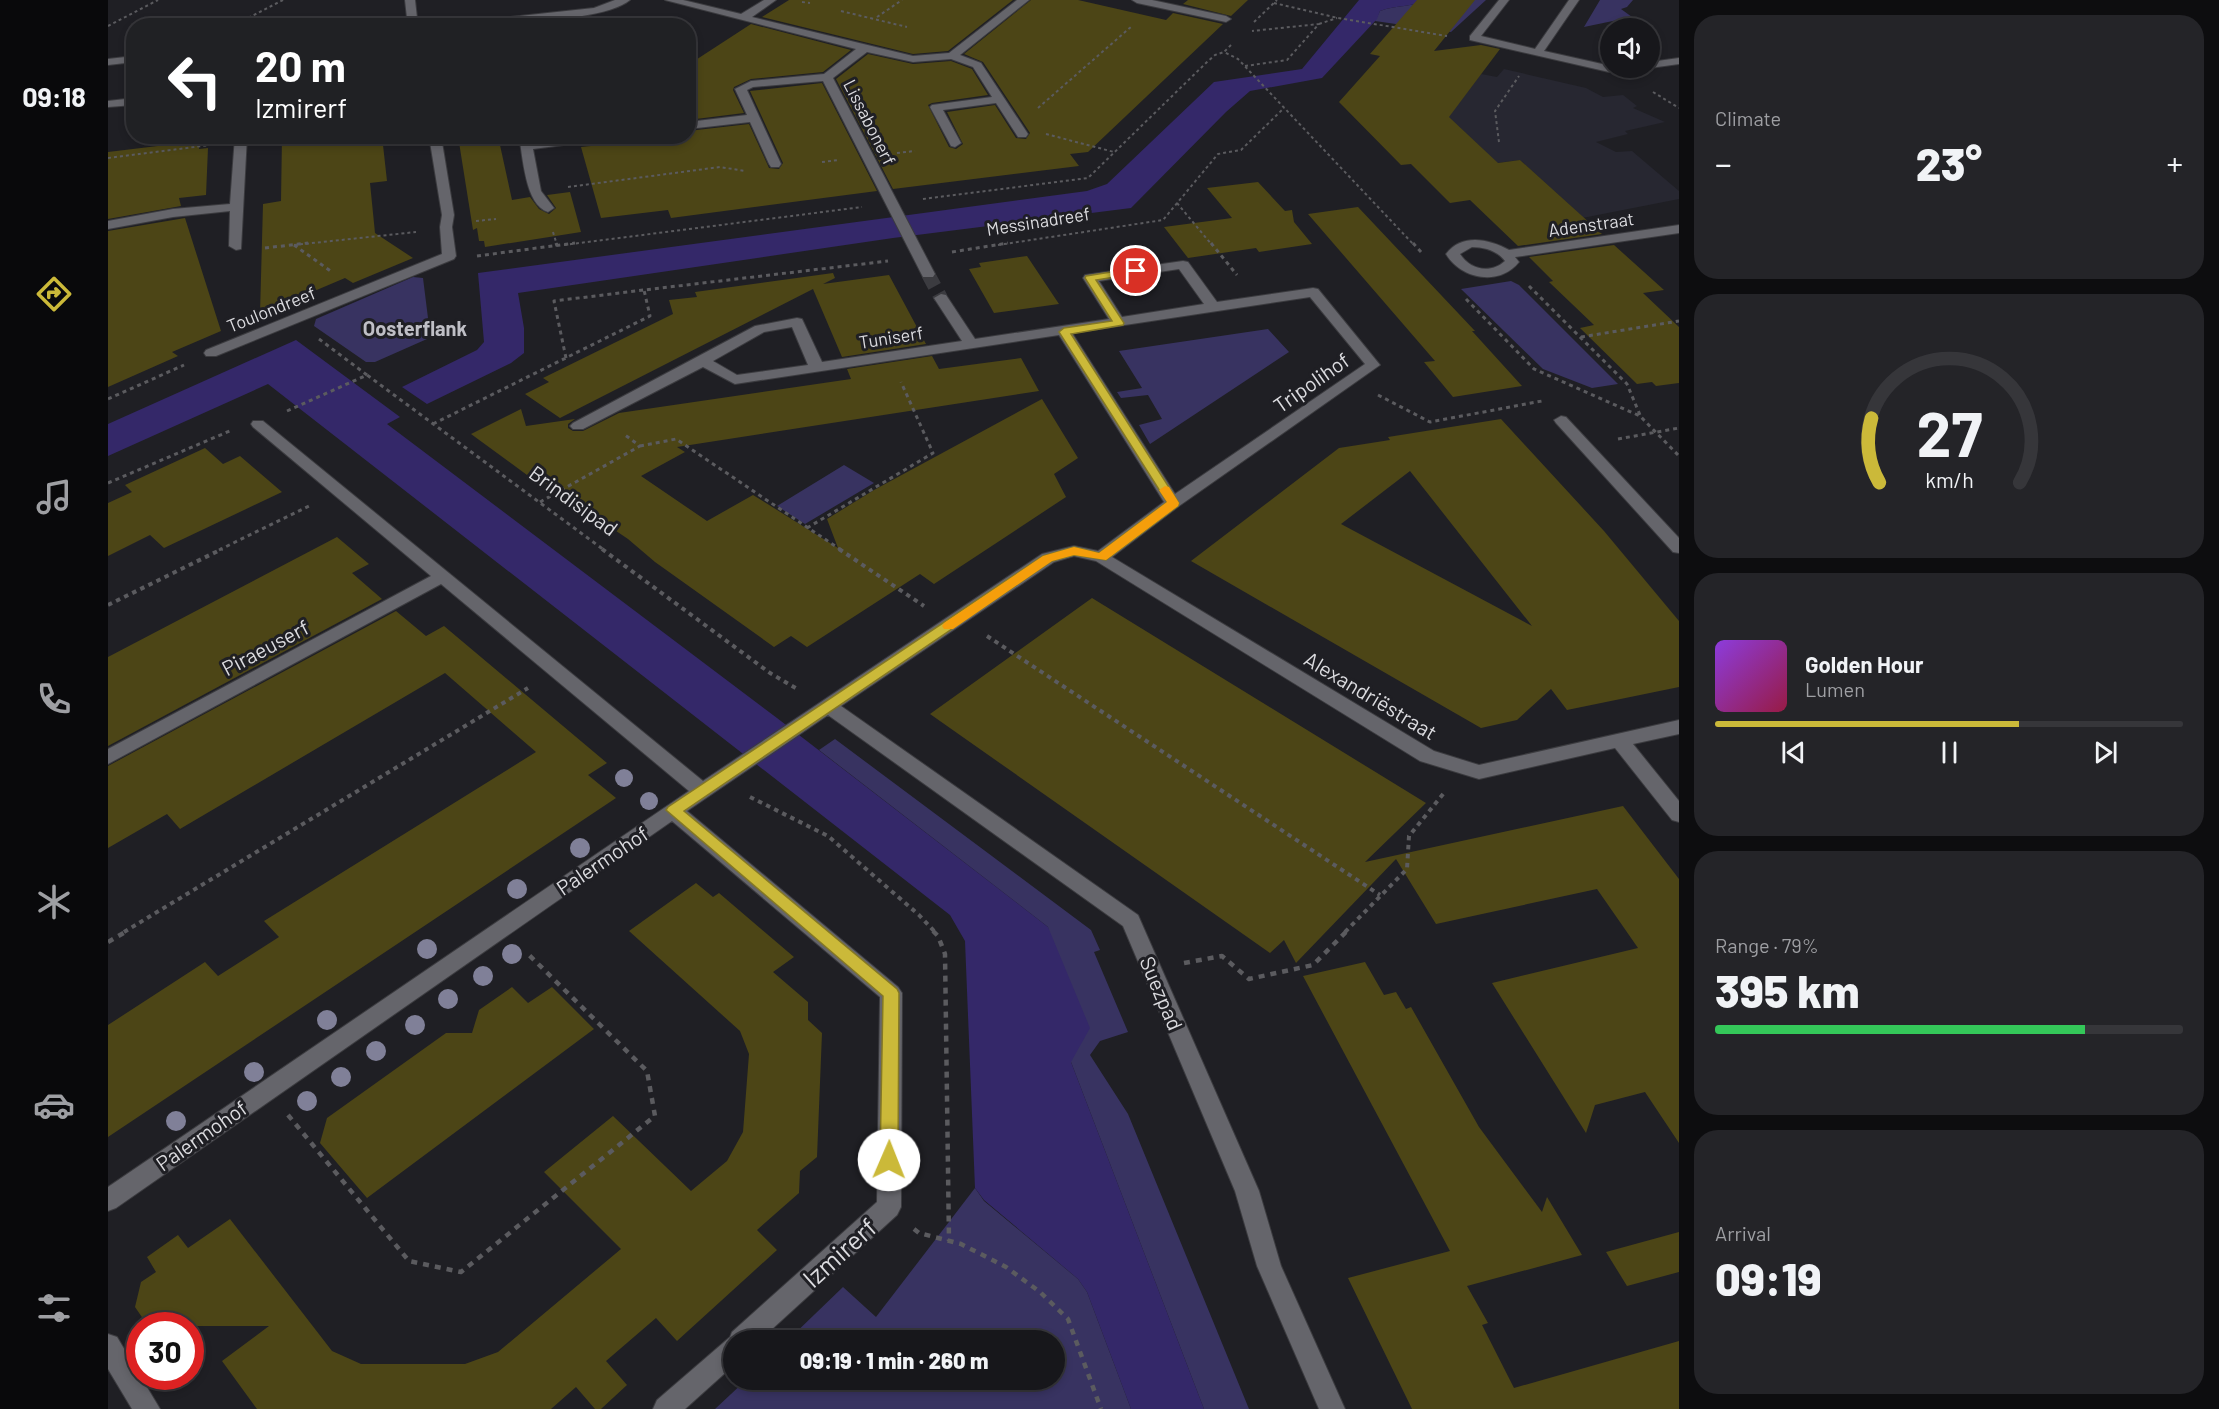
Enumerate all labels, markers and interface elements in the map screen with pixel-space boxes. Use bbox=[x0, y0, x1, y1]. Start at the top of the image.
map controls bbox=[1600, 18, 1660, 78]
button: sound bbox=[1600, 18, 1660, 78]
text: 20 m bbox=[255, 40, 346, 90]
icon: left bbox=[156, 42, 234, 120]
street label: Lissabonerf bbox=[839, 76, 901, 168]
text: 09:18 bbox=[22, 80, 86, 112]
text: Izmirerf bbox=[255, 91, 347, 123]
text: Climate bbox=[1715, 106, 1781, 130]
text: 23° bbox=[1916, 136, 1982, 190]
text: − bbox=[1715, 143, 1732, 183]
text: + bbox=[2166, 143, 2183, 183]
street label: Messinadreef bbox=[985, 202, 1091, 240]
street label: Adenstraat bbox=[1547, 207, 1635, 241]
pin bbox=[1110, 245, 1161, 296]
icon: arrive bbox=[1119, 254, 1152, 287]
icon: directions bbox=[33, 273, 75, 315]
street label: Toulondreef bbox=[223, 281, 319, 337]
district label: Oosterflank bbox=[363, 316, 468, 340]
street label: Tuniserf bbox=[857, 321, 925, 353]
street label: Tripolihof bbox=[1268, 347, 1354, 417]
text: 27 bbox=[1916, 395, 1982, 469]
street label: Brindisipad bbox=[525, 459, 623, 541]
text: km/h bbox=[1925, 467, 1973, 492]
icon: music bbox=[33, 476, 75, 518]
street label: Piraeuserf bbox=[217, 614, 313, 680]
street label: Alexandriëstraat bbox=[1300, 646, 1442, 744]
text: Golden Hour bbox=[1805, 651, 1923, 677]
text: Lumen bbox=[1805, 677, 1865, 701]
icon: phone bbox=[33, 678, 75, 720]
icon: previous bbox=[1777, 736, 1810, 769]
icon: pause bbox=[1933, 736, 1966, 769]
icon: next bbox=[2089, 736, 2122, 769]
street label: Palermohof bbox=[551, 820, 653, 900]
icon: climate bbox=[33, 881, 75, 923]
text: Range · 79% bbox=[1715, 933, 1819, 957]
street label: Suezpad bbox=[1135, 952, 1189, 1034]
text: 395 km bbox=[1715, 963, 1860, 1017]
icon: car bbox=[33, 1084, 75, 1126]
street label: Palermohof bbox=[151, 1095, 251, 1175]
position arrow bbox=[857, 1128, 921, 1192]
street label: Izmirerf bbox=[796, 1211, 882, 1293]
text: Arrival bbox=[1715, 1221, 1771, 1245]
text: 09:19 bbox=[1715, 1251, 1822, 1305]
icon: filters bbox=[33, 1287, 75, 1329]
speed limit sign: 30 bbox=[126, 1312, 204, 1390]
text: 09:19 · 1 min · 260 m bbox=[800, 1347, 988, 1373]

